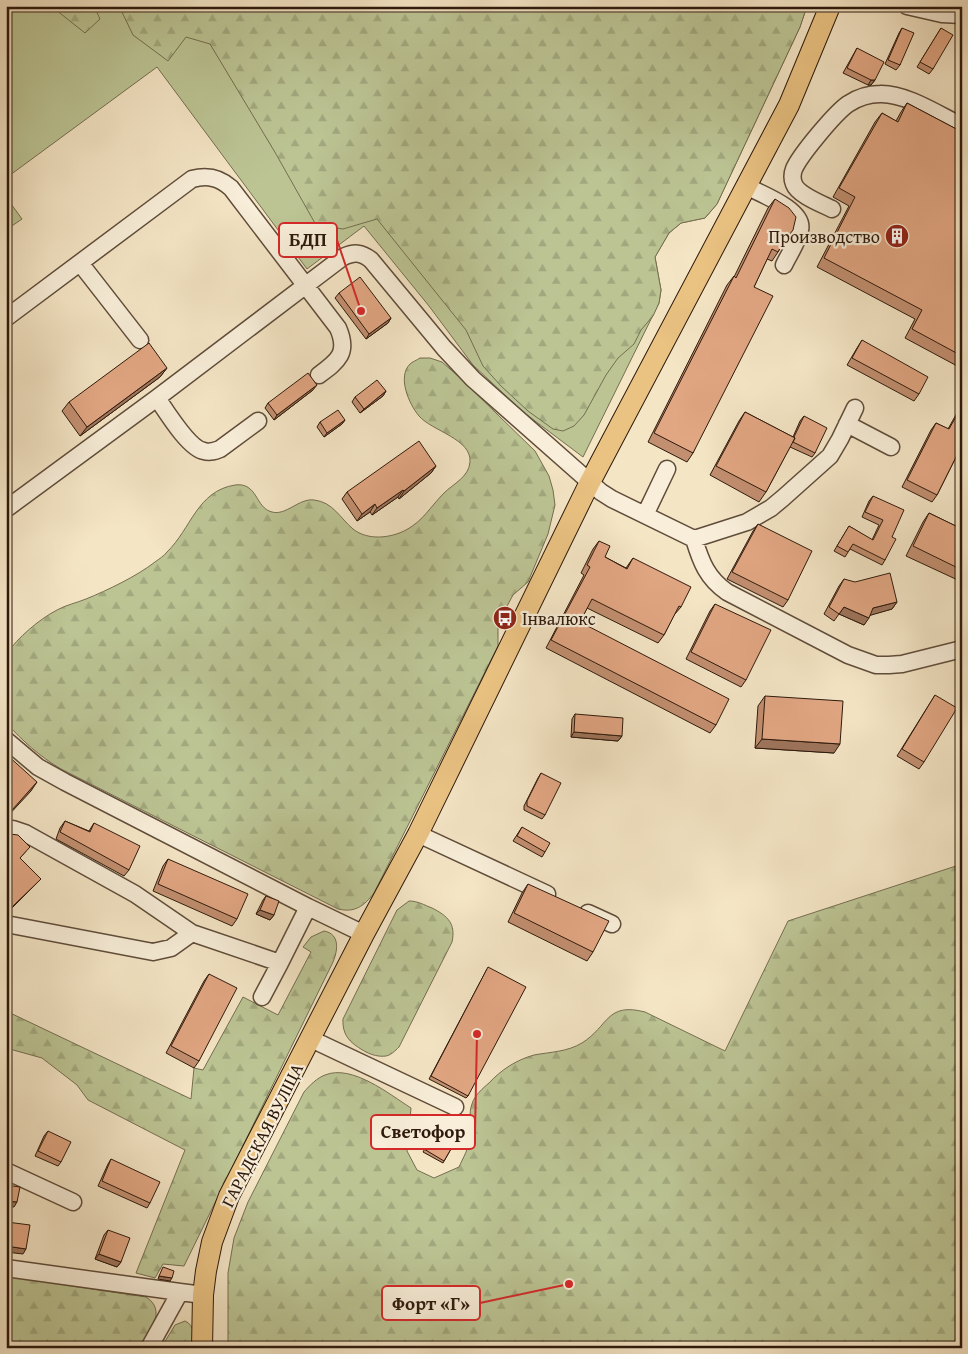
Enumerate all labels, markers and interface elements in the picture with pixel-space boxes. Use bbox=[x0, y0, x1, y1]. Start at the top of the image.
callout: БДП bbox=[279, 223, 337, 257]
place label: Производство bbox=[769, 223, 880, 250]
building icon: Производство bbox=[884, 223, 910, 249]
text: БДП bbox=[289, 225, 327, 253]
bus stop icon: Інвалюкс bbox=[492, 605, 518, 631]
place label: Інвалюкс bbox=[522, 605, 596, 632]
street label: ГАРАДСКАЯ ВУЛІЦА bbox=[214, 1058, 310, 1212]
callout: Светофор bbox=[371, 1115, 475, 1149]
text: Светофор bbox=[381, 1117, 465, 1145]
callout: Форт «Г» bbox=[382, 1286, 480, 1320]
text: Форт «Г» bbox=[392, 1289, 470, 1317]

